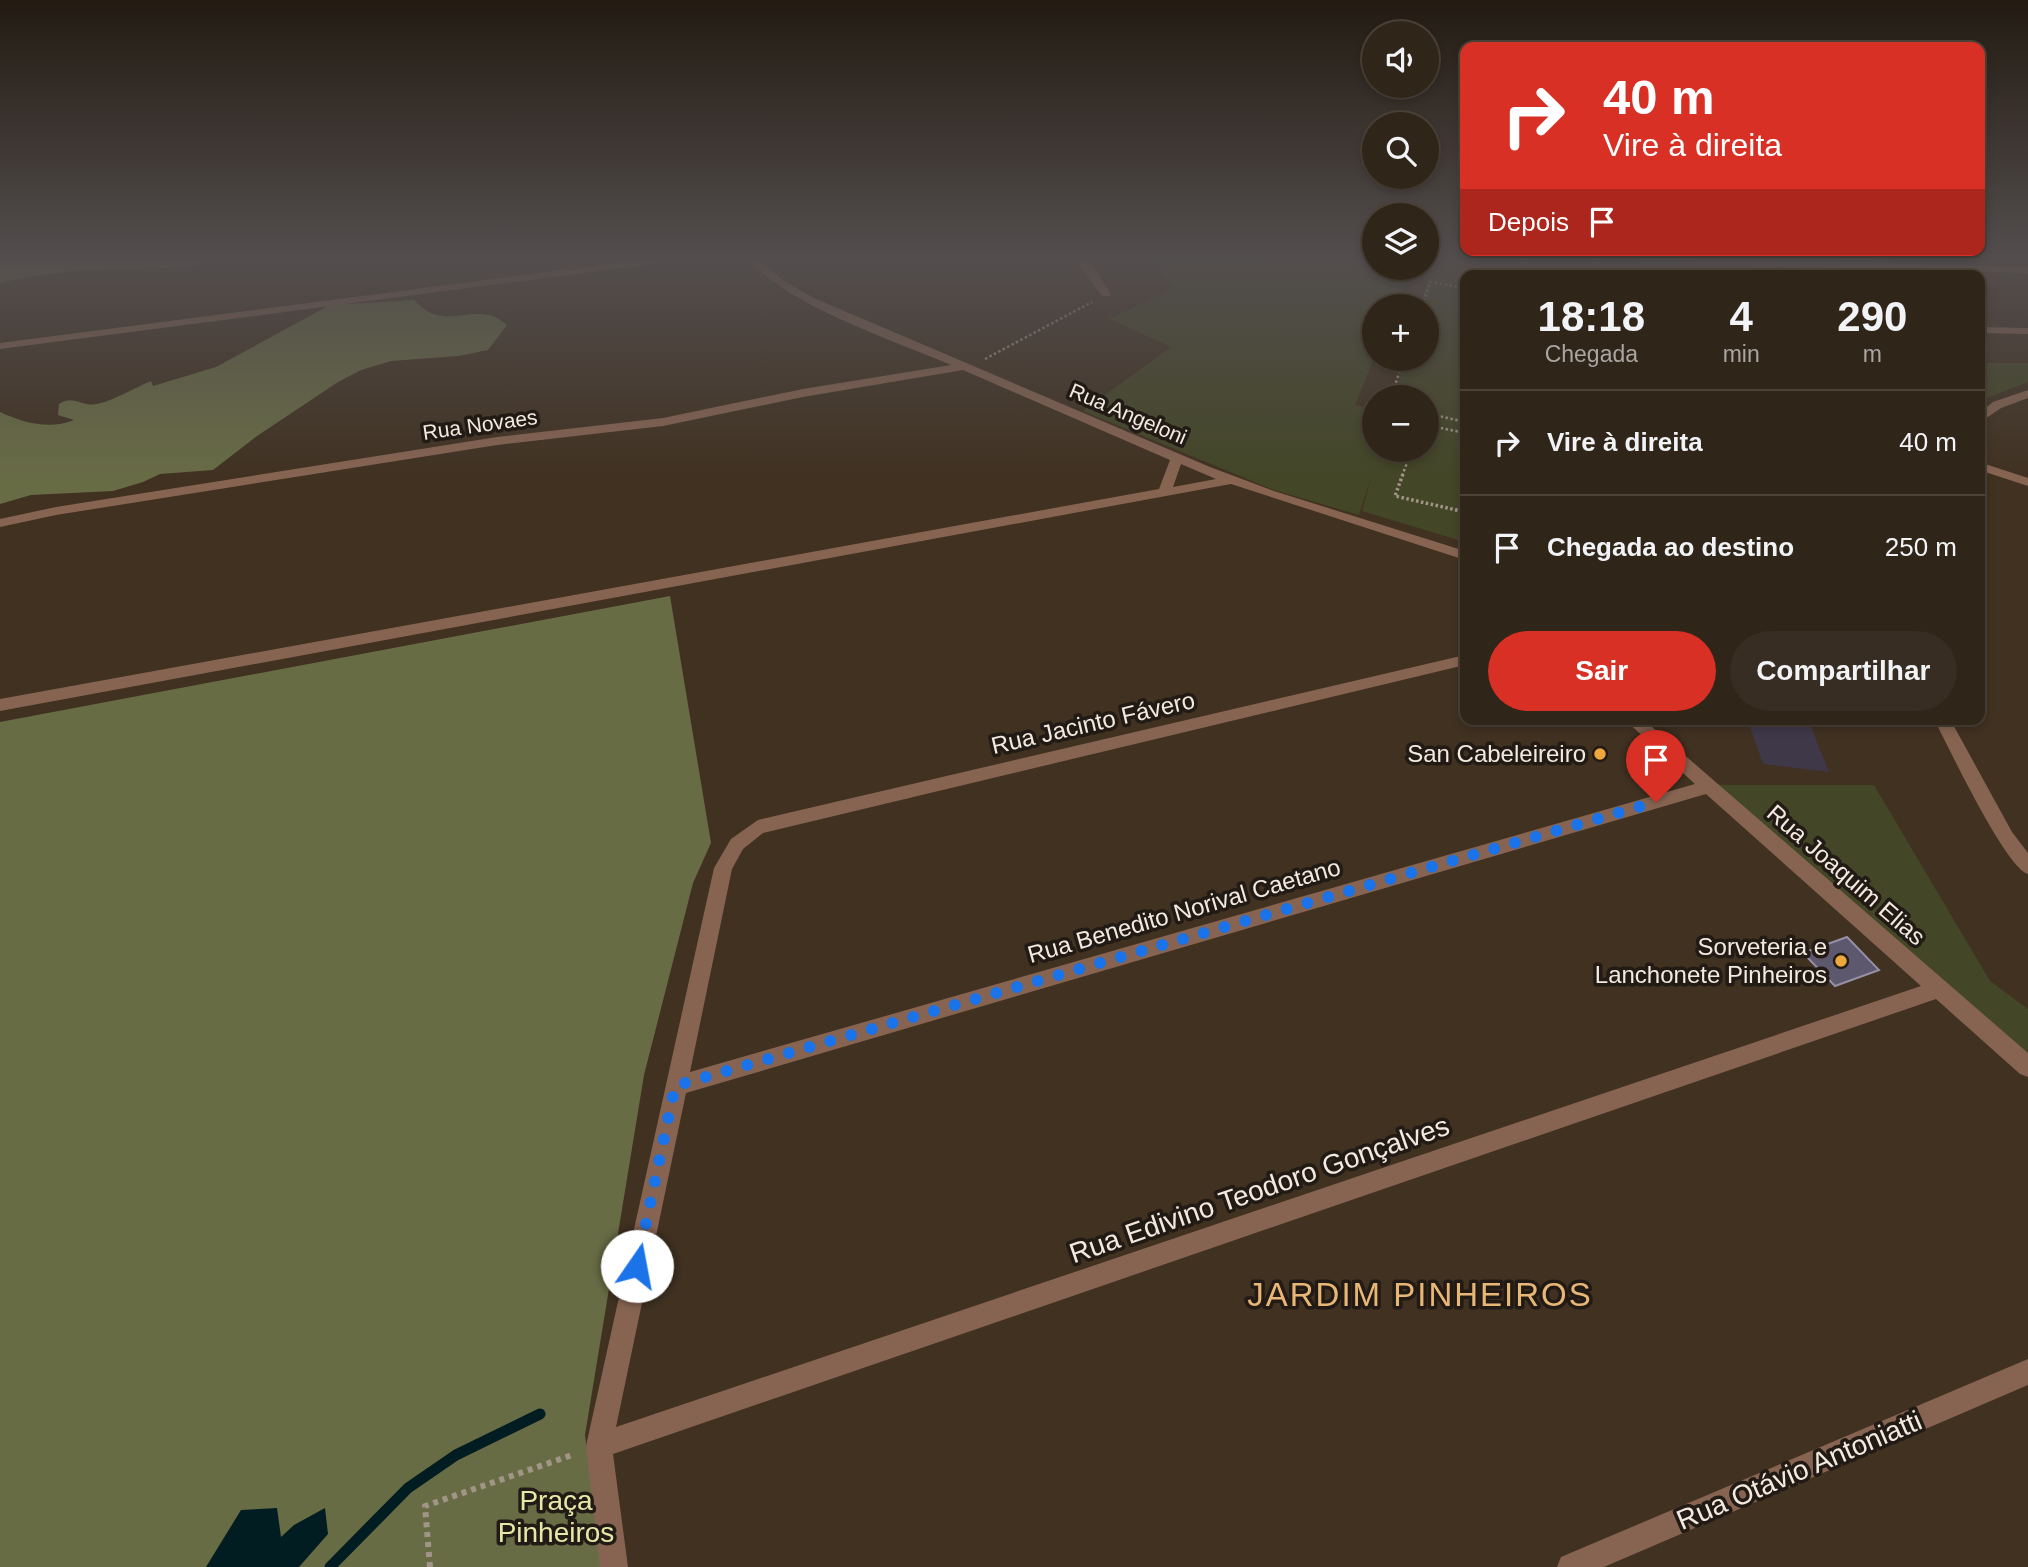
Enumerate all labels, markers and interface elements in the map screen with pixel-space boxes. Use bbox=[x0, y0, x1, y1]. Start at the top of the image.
map controls bbox=[1362, 21, 1439, 462]
button: sound bbox=[1362, 21, 1439, 98]
icon: right bbox=[1488, 70, 1579, 161]
text: 40 m bbox=[1603, 70, 1715, 124]
button: search bbox=[1362, 112, 1439, 189]
text: Vire à direita bbox=[1603, 127, 1782, 163]
button: layers bbox=[1362, 203, 1439, 280]
icon: arrive bbox=[1583, 203, 1621, 241]
text: Depois bbox=[1488, 207, 1569, 237]
text: 18:18 bbox=[1538, 293, 1645, 340]
text: 4 bbox=[1729, 293, 1753, 340]
text: 290 bbox=[1837, 293, 1907, 340]
button: + bbox=[1362, 294, 1439, 371]
text: Chegada bbox=[1545, 341, 1638, 367]
text: min bbox=[1723, 341, 1760, 367]
text: m bbox=[1863, 341, 1882, 367]
street label: Rua Angeloni bbox=[1066, 379, 1190, 449]
button: − bbox=[1362, 385, 1439, 462]
street label: Rua Novaes bbox=[421, 405, 539, 444]
icon: right bbox=[1488, 424, 1526, 462]
text: Vire à direita bbox=[1547, 427, 1703, 457]
text: 40 m bbox=[1899, 427, 1957, 457]
icon: arrive bbox=[1488, 529, 1526, 567]
text: Chegada ao destino bbox=[1547, 532, 1794, 562]
text: 250 m bbox=[1885, 532, 1957, 562]
button: Sair bbox=[1488, 631, 1716, 711]
button: Compartilhar bbox=[1730, 631, 1957, 711]
street label: Rua Jacinto Fávero bbox=[988, 686, 1197, 759]
pin bbox=[1626, 730, 1686, 802]
place label: San Cabeleireiro bbox=[1407, 740, 1586, 767]
icon: arrive bbox=[1637, 741, 1675, 779]
marker: San Cabeleireiro bbox=[1592, 746, 1608, 762]
street label: Rua Joaquim Elias bbox=[1762, 799, 1931, 950]
street label: Rua Benedito Norival Caetano bbox=[1024, 853, 1343, 968]
place label: Sorveteria e Lanchonete Pinheiros bbox=[1595, 933, 1827, 988]
marker: Sorveteria e Lanchonete Pinheiros bbox=[1833, 953, 1849, 969]
street label: Rua Edivino Teodoro Gonçalves bbox=[1065, 1110, 1453, 1269]
position arrow bbox=[600, 1229, 674, 1303]
district label: JARDIM PINHEIROS bbox=[1247, 1276, 1593, 1313]
street label: Rua Otávio Antoniatti bbox=[1672, 1405, 1926, 1536]
park label: Praça Pinheiros bbox=[498, 1485, 614, 1548]

